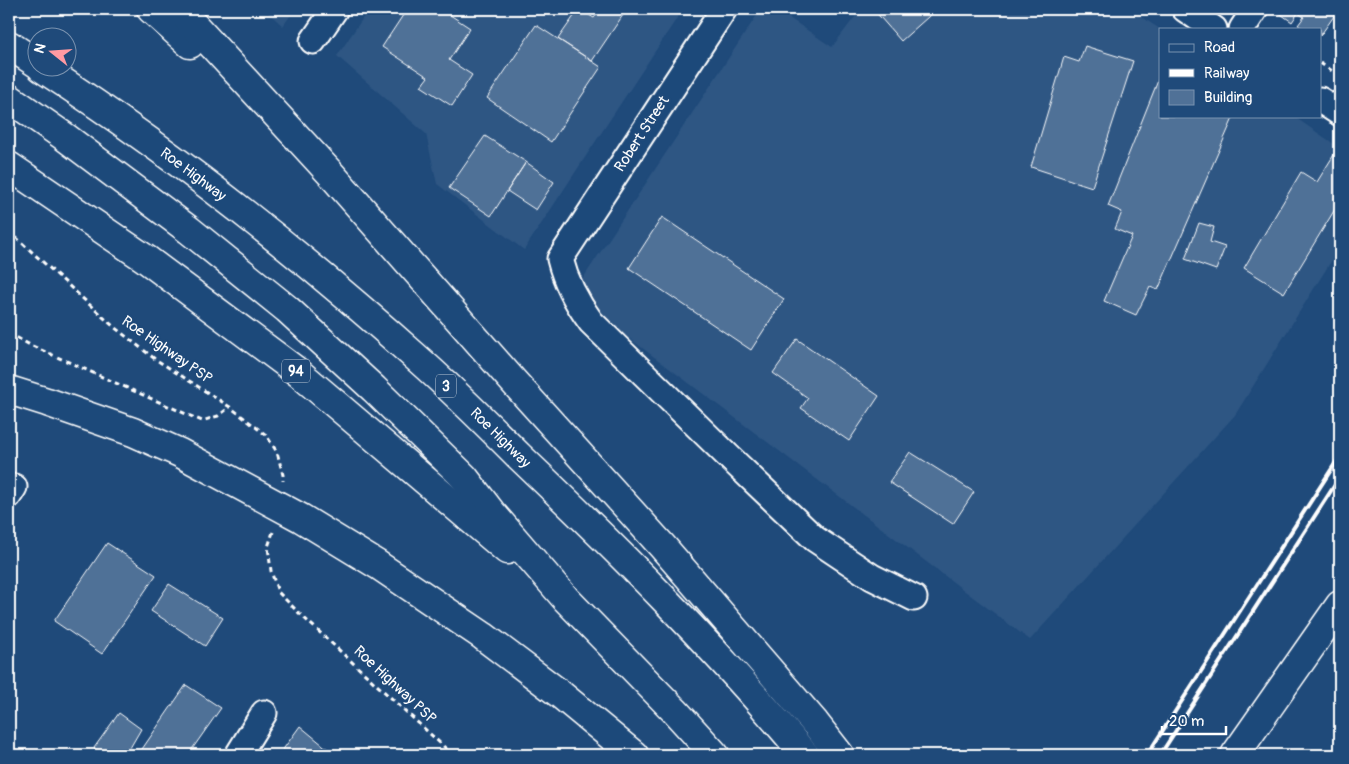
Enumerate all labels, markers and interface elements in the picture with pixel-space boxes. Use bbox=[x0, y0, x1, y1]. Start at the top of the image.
north arrow bbox=[28, 28, 78, 78]
legend bbox=[1159, 28, 1322, 118]
text: Road bbox=[1204, 38, 1235, 57]
text: N bbox=[31, 41, 50, 55]
text: Railway bbox=[1204, 64, 1250, 83]
text: Building bbox=[1204, 88, 1252, 107]
street label: Robert Street bbox=[610, 92, 674, 176]
street label: Roe Highway bbox=[157, 143, 231, 206]
street label: Roe Highway PSP bbox=[118, 312, 216, 388]
road number: 94 bbox=[282, 360, 310, 382]
road number: 3 bbox=[436, 374, 456, 398]
street label: Roe Highway bbox=[466, 404, 535, 472]
street label: Roe Highway PSP bbox=[350, 642, 440, 728]
scale bar bbox=[1162, 704, 1225, 736]
text: 20 m bbox=[1169, 712, 1204, 731]

